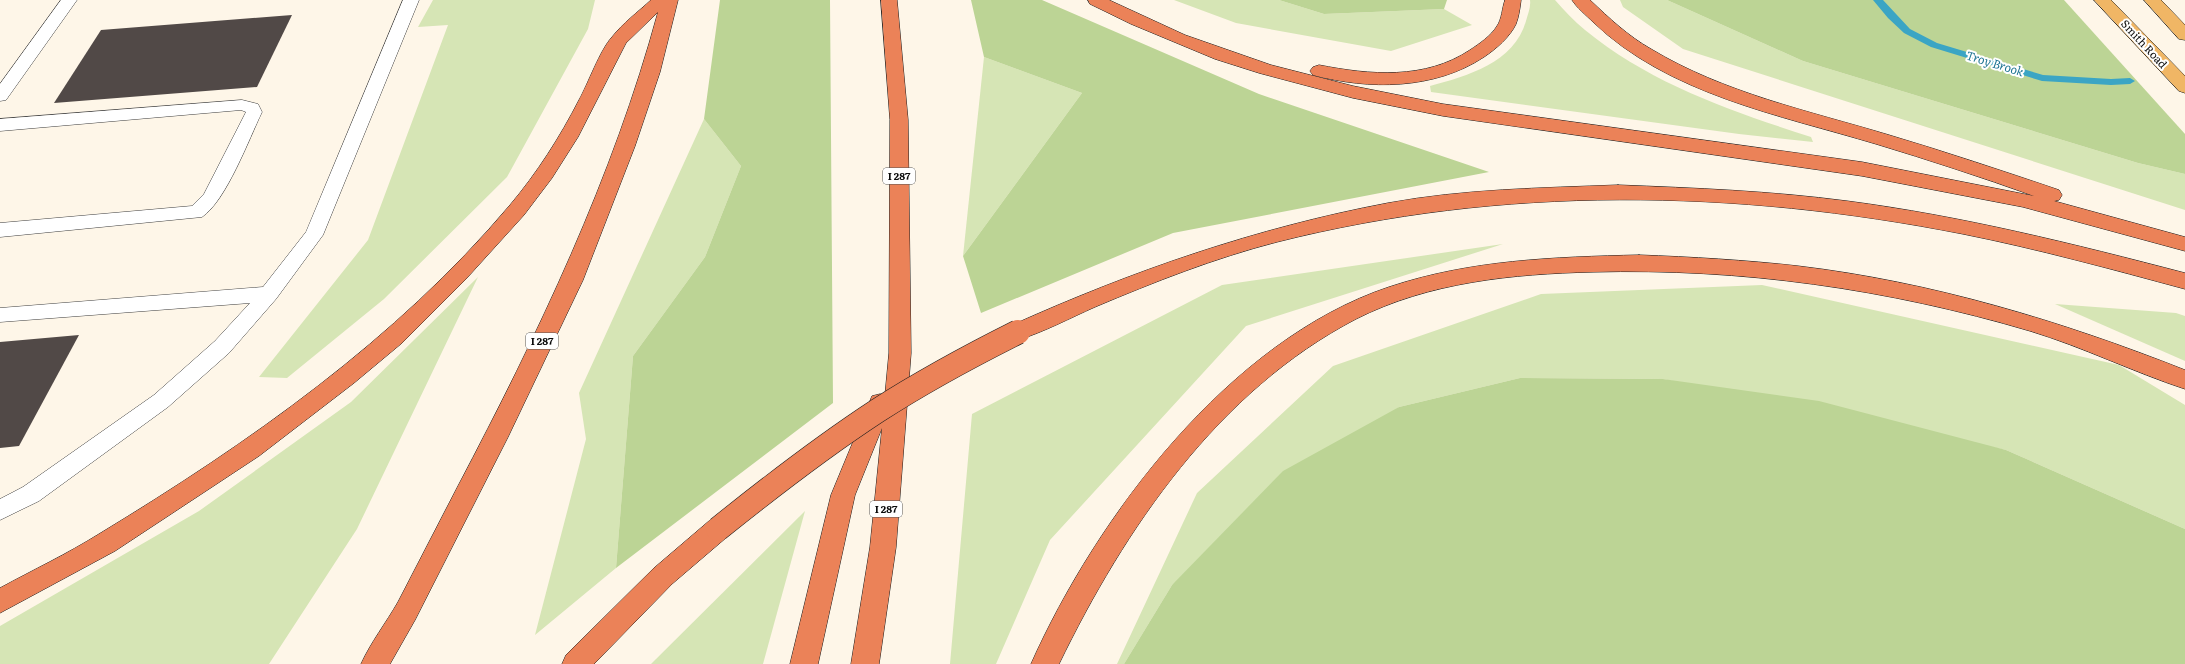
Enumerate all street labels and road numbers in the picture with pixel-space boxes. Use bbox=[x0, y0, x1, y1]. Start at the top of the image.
street label: Smith Road bbox=[2118, 15, 2172, 71]
road number: I 287 bbox=[883, 168, 915, 184]
road number: I 287 bbox=[526, 333, 558, 349]
road number: I 287 bbox=[870, 501, 902, 517]

